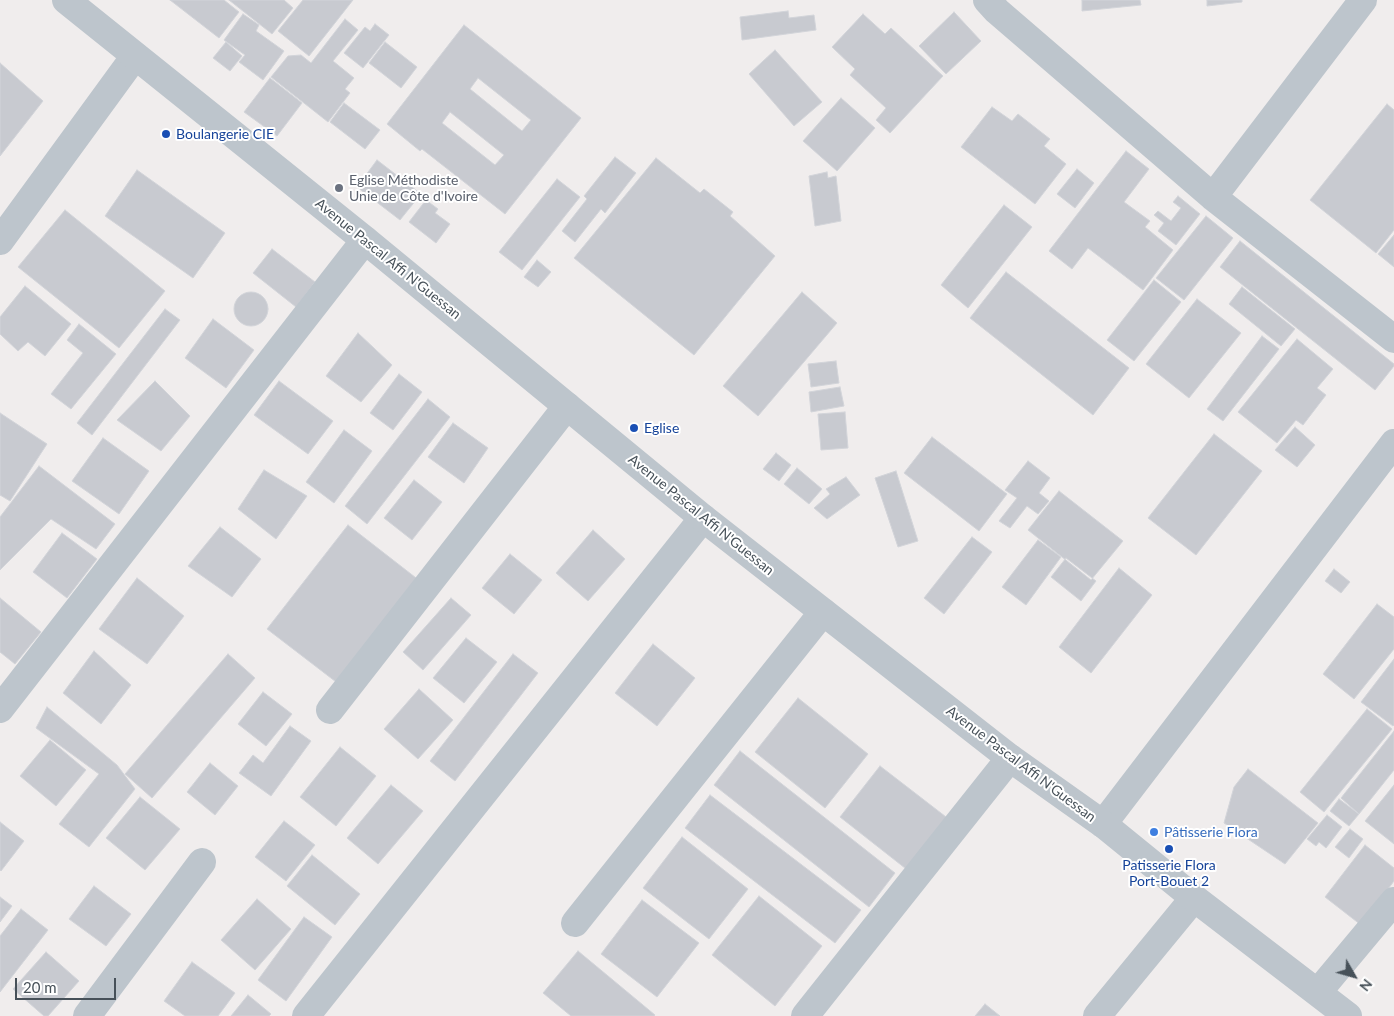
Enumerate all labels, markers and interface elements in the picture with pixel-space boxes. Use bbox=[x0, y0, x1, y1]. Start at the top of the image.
place label: Boulangerie CIE bbox=[176, 126, 274, 142]
marker: Boulangerie CIE bbox=[160, 128, 172, 140]
place label: Eglise Méthodiste Unie de Côte d'Ivoire bbox=[349, 172, 478, 204]
marker: Eglise Méthodiste Unie de Côte d'Ivoire bbox=[333, 182, 345, 194]
street label: Avenue Pascal Affi N'Guessan bbox=[312, 195, 464, 323]
place label: Eglise bbox=[644, 420, 679, 436]
marker: Eglise bbox=[628, 422, 640, 434]
street label: Avenue Pascal Affi N'Guessan bbox=[625, 451, 777, 579]
street label: Avenue Pascal Affi N'Guessan bbox=[943, 702, 1099, 826]
place label: Pâtisserie Flora bbox=[1164, 824, 1258, 840]
marker: Pâtisserie Flora bbox=[1148, 826, 1160, 838]
marker: Patisserie Flora Port-Bouet 2 bbox=[1163, 843, 1175, 855]
place label: Patisserie Flora Port-Bouet 2 bbox=[1122, 857, 1216, 890]
north arrow bbox=[1329, 951, 1379, 1001]
scale bar bbox=[18, 968, 119, 1000]
text: N bbox=[1356, 976, 1376, 995]
text: 20 m bbox=[23, 978, 57, 996]

